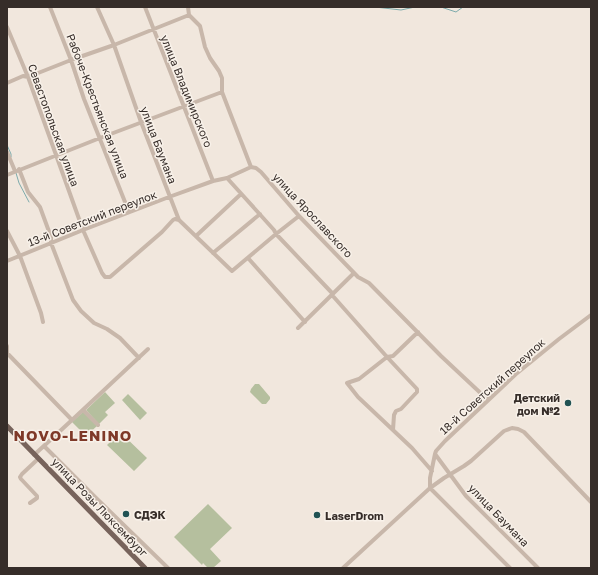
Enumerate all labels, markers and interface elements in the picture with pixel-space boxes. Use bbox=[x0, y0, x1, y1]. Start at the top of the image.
street label: Рабоче-Крестьянская улица bbox=[64, 32, 132, 180]
street label: улица Владимирского bbox=[159, 33, 216, 149]
street label: Севастопольская улица bbox=[26, 62, 82, 188]
street label: улица Баумана bbox=[138, 105, 180, 185]
street label: улица Ярославского bbox=[270, 170, 356, 260]
street label: 13-й Советский переулок bbox=[26, 187, 159, 249]
street label: 18-й Советский переулок bbox=[437, 335, 548, 437]
place label: Детский дом №2 bbox=[514, 391, 560, 417]
marker: Детский дом №2 bbox=[563, 398, 573, 408]
district label: NOVO-LENINO bbox=[14, 426, 132, 444]
street label: улица Розы Люксембург bbox=[49, 455, 151, 559]
street label: улица Баумана bbox=[466, 481, 532, 549]
place label: СДЭК bbox=[134, 508, 166, 521]
marker: СДЭК bbox=[121, 509, 131, 519]
place label: LaseгDrom bbox=[325, 509, 384, 522]
marker: LaseгDrom bbox=[312, 510, 322, 520]

